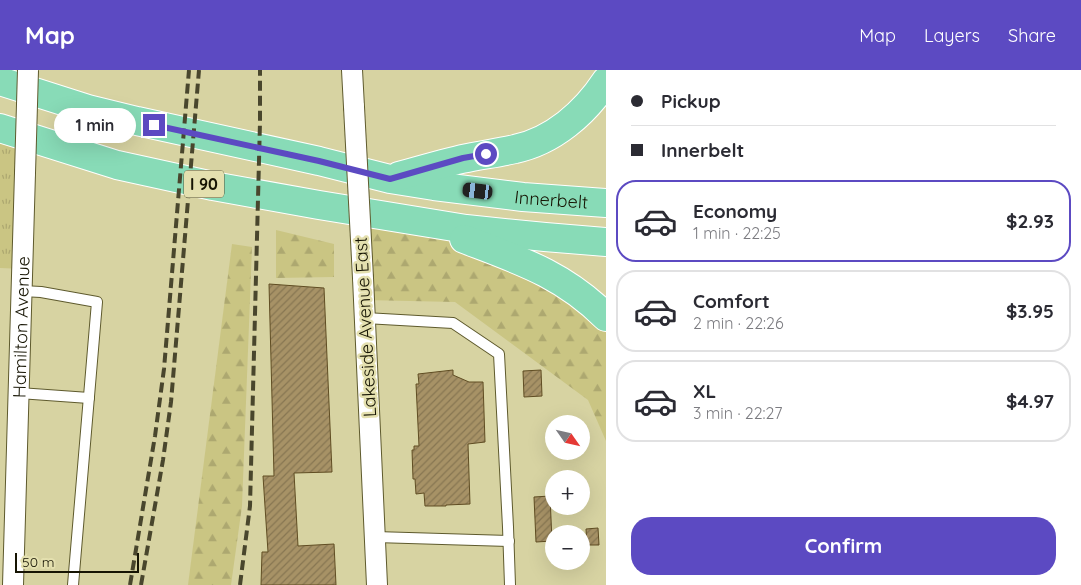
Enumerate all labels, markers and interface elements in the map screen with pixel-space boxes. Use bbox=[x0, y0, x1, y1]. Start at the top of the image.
text: Map bbox=[25, 20, 75, 50]
text: Map bbox=[859, 24, 896, 47]
text: Layers bbox=[924, 24, 980, 47]
text: Share bbox=[1008, 24, 1056, 47]
text: Pickup bbox=[661, 89, 721, 113]
callout: 1 min bbox=[54, 108, 136, 142]
route end bbox=[143, 114, 165, 136]
text: 1 min bbox=[76, 115, 114, 135]
text: Innerbelt bbox=[661, 138, 744, 162]
route start bbox=[475, 143, 497, 165]
road number: I 90 bbox=[184, 170, 224, 198]
car bbox=[462, 182, 493, 200]
street label: Innerbelt bbox=[513, 185, 589, 213]
icon: car bbox=[633, 199, 678, 244]
text: Economy bbox=[693, 199, 777, 223]
text: $2.93 bbox=[1006, 209, 1054, 233]
text: 1 min · 22:25 bbox=[693, 223, 781, 243]
street label: Lakeside Avenue East bbox=[349, 236, 381, 418]
street label: Hamilton Avenue bbox=[7, 256, 34, 398]
icon: car bbox=[633, 289, 678, 334]
text: Comfort bbox=[693, 289, 770, 313]
text: $3.95 bbox=[1006, 299, 1054, 323]
text: 2 min · 22:26 bbox=[693, 313, 784, 333]
icon: car bbox=[633, 379, 678, 424]
text: XL bbox=[693, 379, 716, 403]
text: $4.97 bbox=[1006, 389, 1054, 413]
text: 3 min · 22:27 bbox=[693, 403, 782, 423]
north arrow bbox=[545, 415, 590, 460]
map controls bbox=[545, 415, 590, 570]
button: + bbox=[545, 470, 590, 515]
button: Confirm bbox=[631, 517, 1056, 575]
button: − bbox=[545, 525, 590, 570]
scale bar bbox=[15, 550, 139, 573]
text: 50 m bbox=[22, 553, 55, 571]

